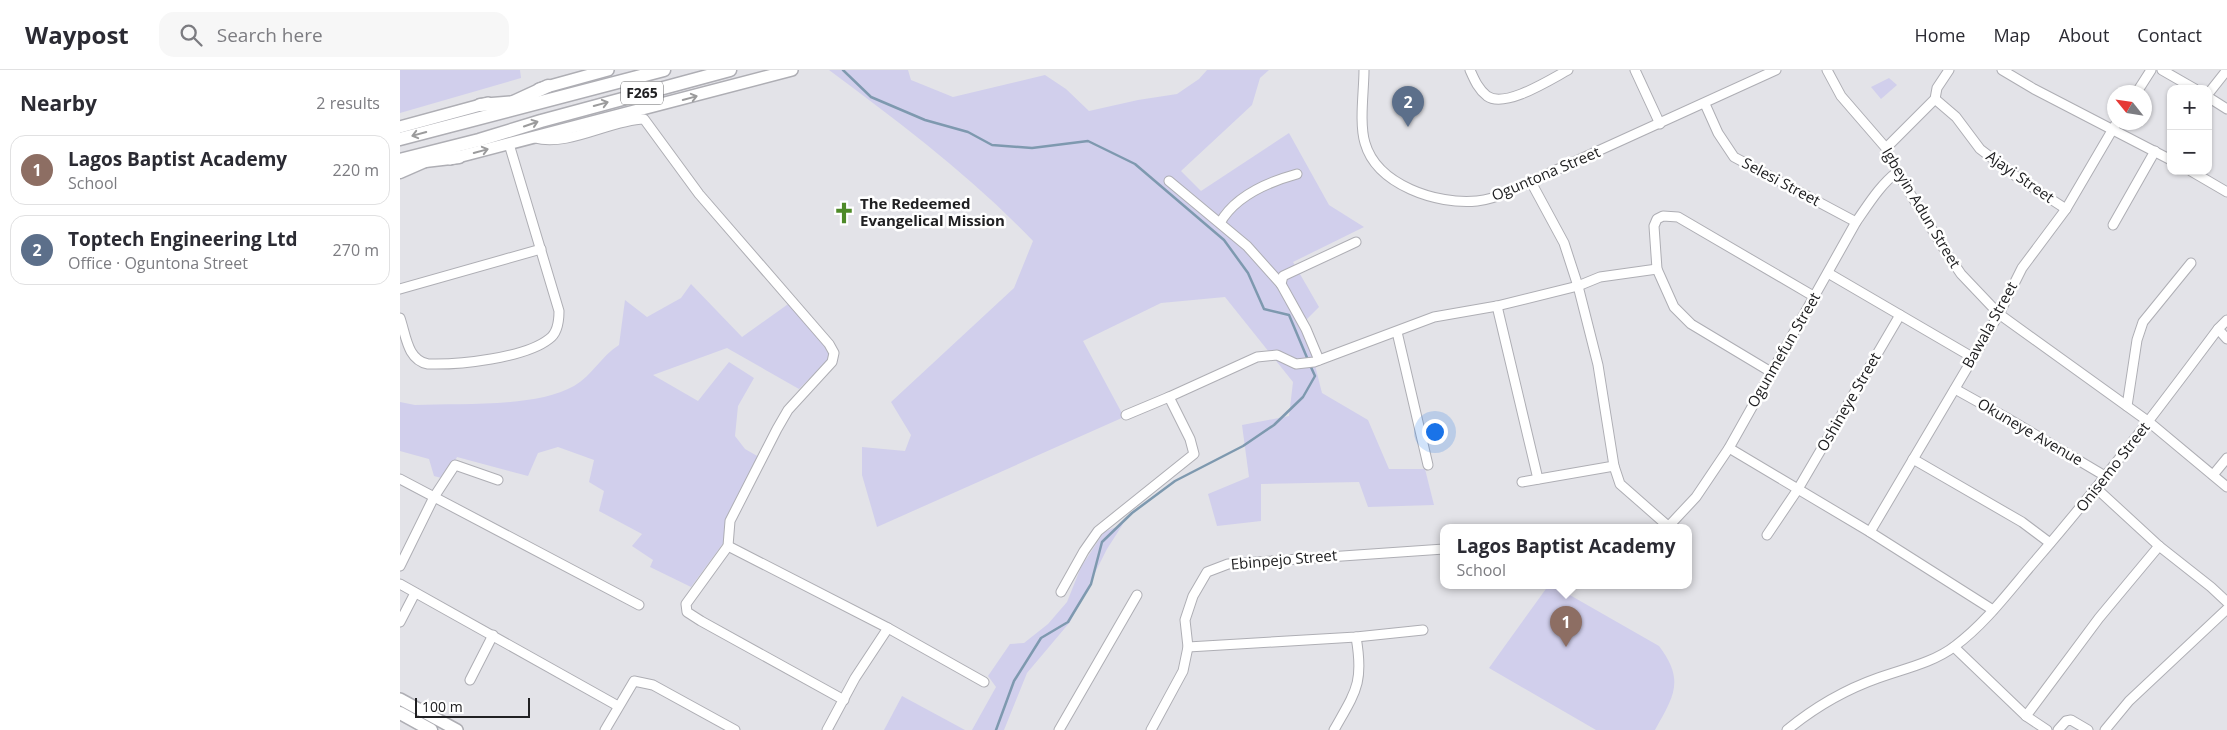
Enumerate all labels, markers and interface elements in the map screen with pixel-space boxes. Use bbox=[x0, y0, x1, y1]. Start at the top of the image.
search box bbox=[159, 12, 509, 57]
text: Waypost bbox=[25, 18, 129, 51]
icon: search bbox=[177, 21, 205, 49]
text: Search here bbox=[217, 22, 323, 48]
text: Home bbox=[1915, 23, 1965, 47]
text: Map bbox=[1993, 23, 2031, 47]
text: About bbox=[2059, 23, 2109, 47]
text: Contact bbox=[2137, 23, 2202, 47]
road number: F265 bbox=[621, 82, 663, 104]
north arrow bbox=[2107, 85, 2152, 130]
map controls bbox=[2167, 85, 2212, 175]
button: + bbox=[2167, 85, 2212, 130]
pin: 2 bbox=[1392, 86, 1424, 127]
text: Nearby bbox=[20, 89, 97, 117]
text: 2 results bbox=[316, 92, 380, 114]
one-way arrow bbox=[681, 92, 697, 102]
one-way arrow bbox=[593, 99, 609, 109]
one-way arrow bbox=[523, 119, 539, 128]
one-way arrow bbox=[411, 129, 427, 139]
button: − bbox=[2167, 130, 2212, 175]
street label: Oguntona Street bbox=[1488, 141, 1603, 205]
street label: Igbeyin Adun Street bbox=[1878, 144, 1966, 271]
street label: Ajayi Street bbox=[1983, 145, 2059, 207]
text: Lagos Baptist Academy bbox=[68, 146, 287, 172]
one-way arrow bbox=[472, 146, 488, 155]
street label: Selesi Street bbox=[1739, 152, 1824, 210]
text: 1 bbox=[32, 159, 42, 181]
text: 220 m bbox=[333, 159, 379, 181]
text: School bbox=[68, 172, 118, 194]
place label: The Redeemed Evangelical Mission bbox=[860, 193, 1005, 230]
church icon: The Redeemed Evangelical Mission bbox=[831, 200, 857, 226]
text: Toptech Engineering Ltd bbox=[68, 226, 298, 252]
text: 2 bbox=[32, 239, 42, 261]
text: 270 m bbox=[333, 239, 379, 261]
text: Office · Oguntona Street bbox=[68, 252, 248, 274]
street label: Bawala Street bbox=[1957, 278, 2021, 371]
street label: Ogunmefun Street bbox=[1742, 288, 1824, 411]
street label: Oshineye Street bbox=[1812, 348, 1885, 455]
street label: Okuneye Avenue bbox=[1974, 393, 2087, 469]
street label: Onisemo Street bbox=[2071, 417, 2154, 515]
your location bbox=[1422, 419, 1448, 445]
popup bbox=[1440, 524, 1692, 589]
text: Lagos Baptist Academy bbox=[1456, 533, 1676, 559]
street label: Ebinpejo Street bbox=[1230, 544, 1338, 574]
text: School bbox=[1456, 559, 1506, 581]
pin: 1 bbox=[1550, 606, 1582, 647]
scale bar bbox=[415, 695, 530, 718]
text: 100 m bbox=[422, 697, 463, 716]

